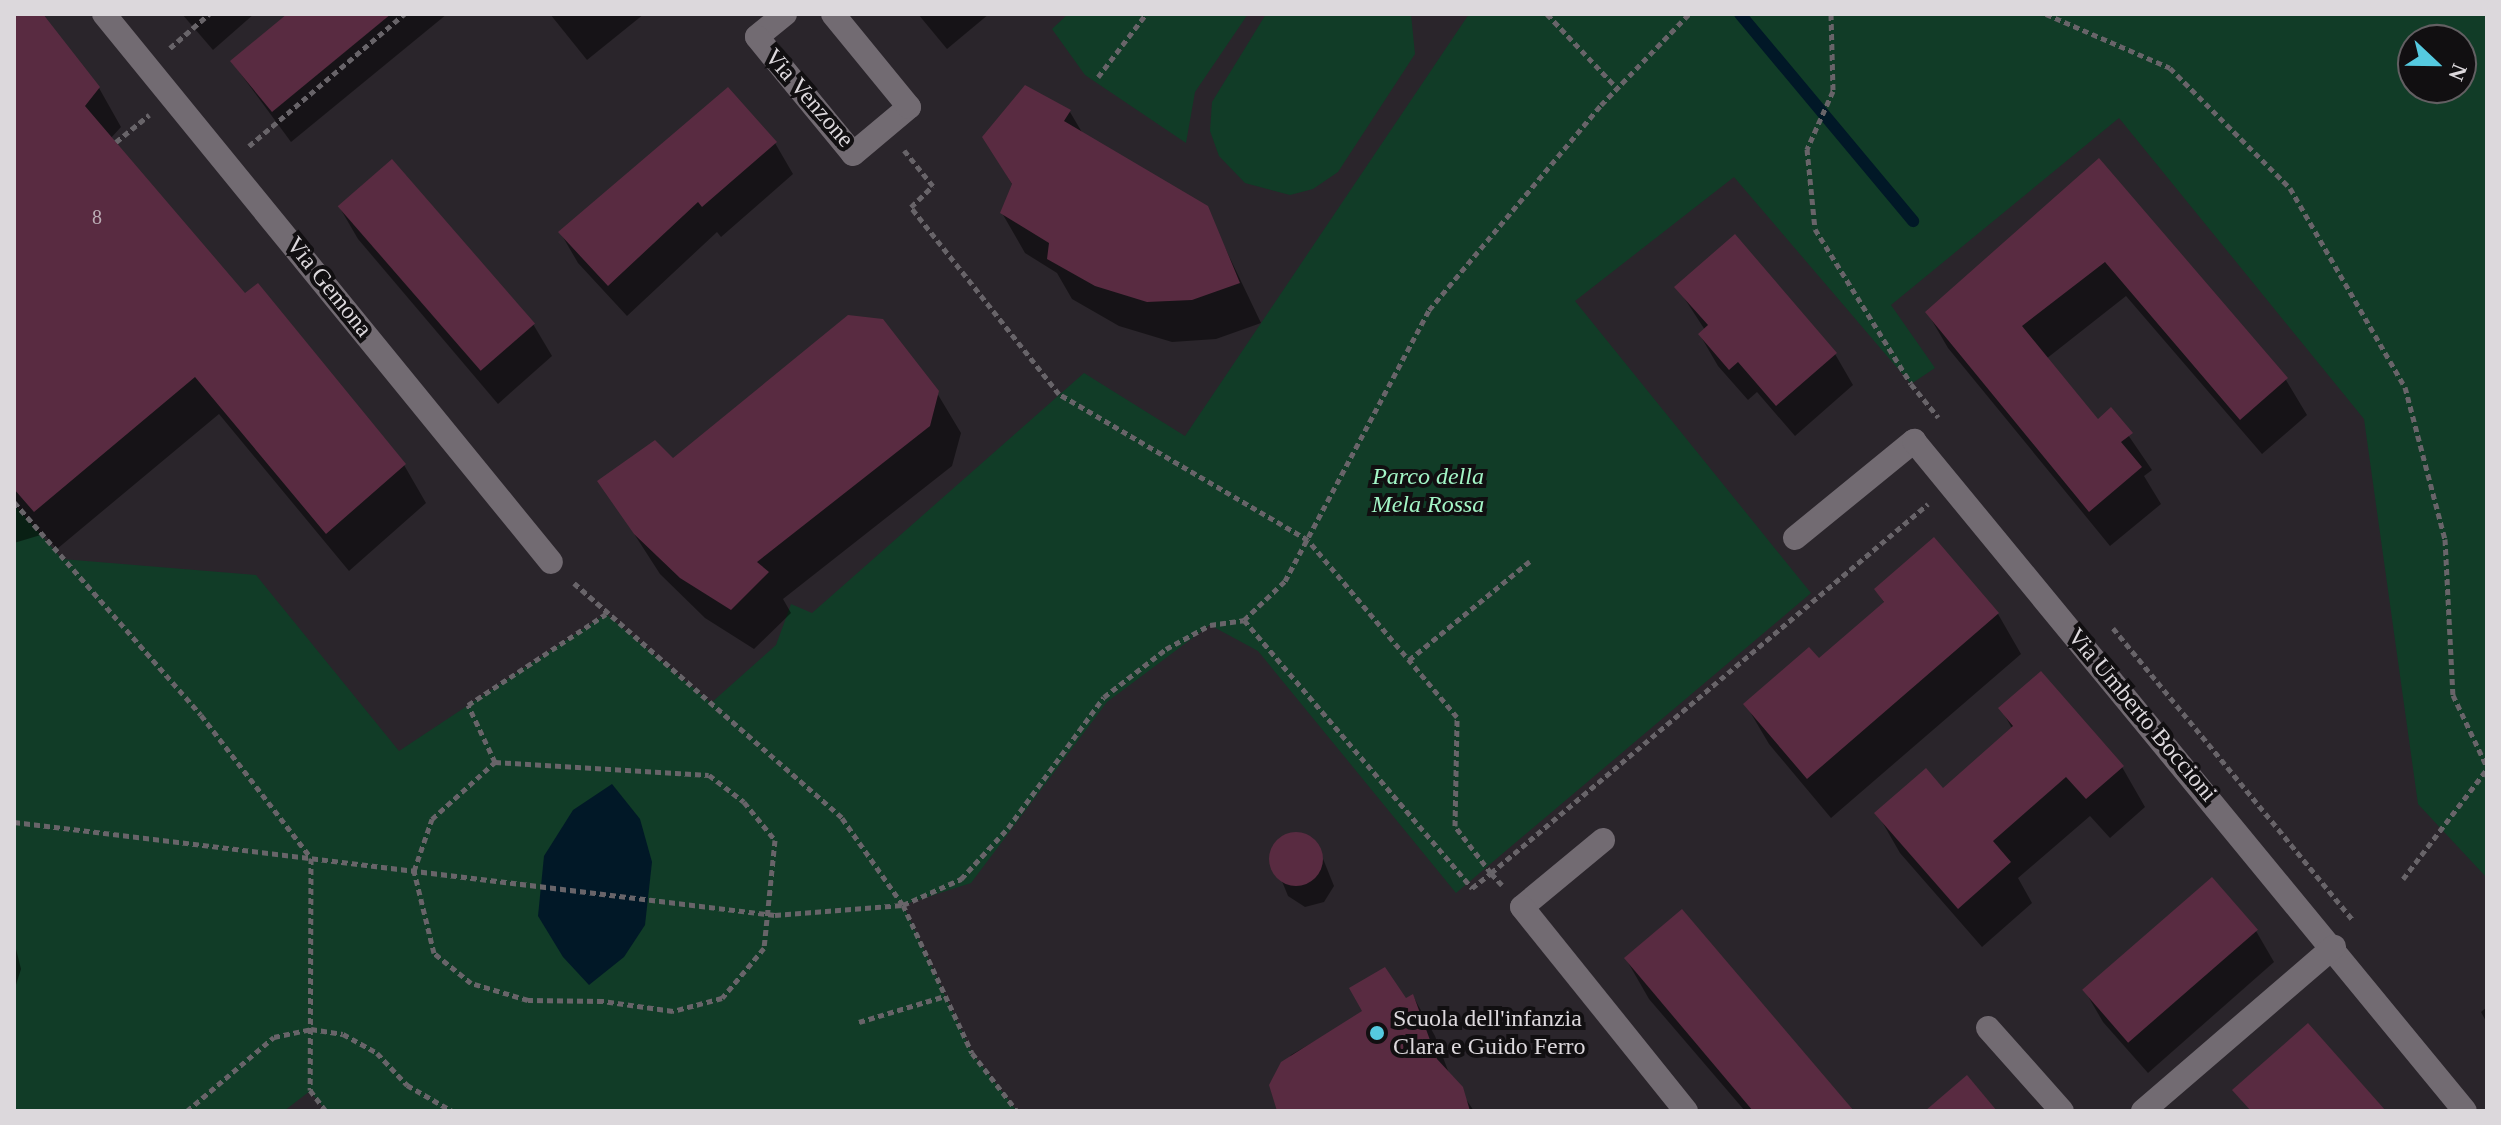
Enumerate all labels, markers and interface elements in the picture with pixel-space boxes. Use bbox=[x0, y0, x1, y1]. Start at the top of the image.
north arrow bbox=[2397, 24, 2477, 104]
street label: Via Venzone bbox=[758, 43, 860, 153]
text: N bbox=[2443, 60, 2472, 84]
house number: 8 bbox=[92, 205, 102, 229]
street label: Via Gemona bbox=[280, 231, 378, 343]
park label: Parco della Mela Rossa bbox=[1372, 463, 1484, 519]
street label: Via Umberto Boccioni bbox=[2061, 623, 2223, 807]
place label: Scuola dell'infanzia Clara e Guido Ferro bbox=[1393, 1005, 1586, 1061]
marker: Scuola dell'infanzia Clara e Guido Ferro bbox=[1368, 1024, 1386, 1042]

